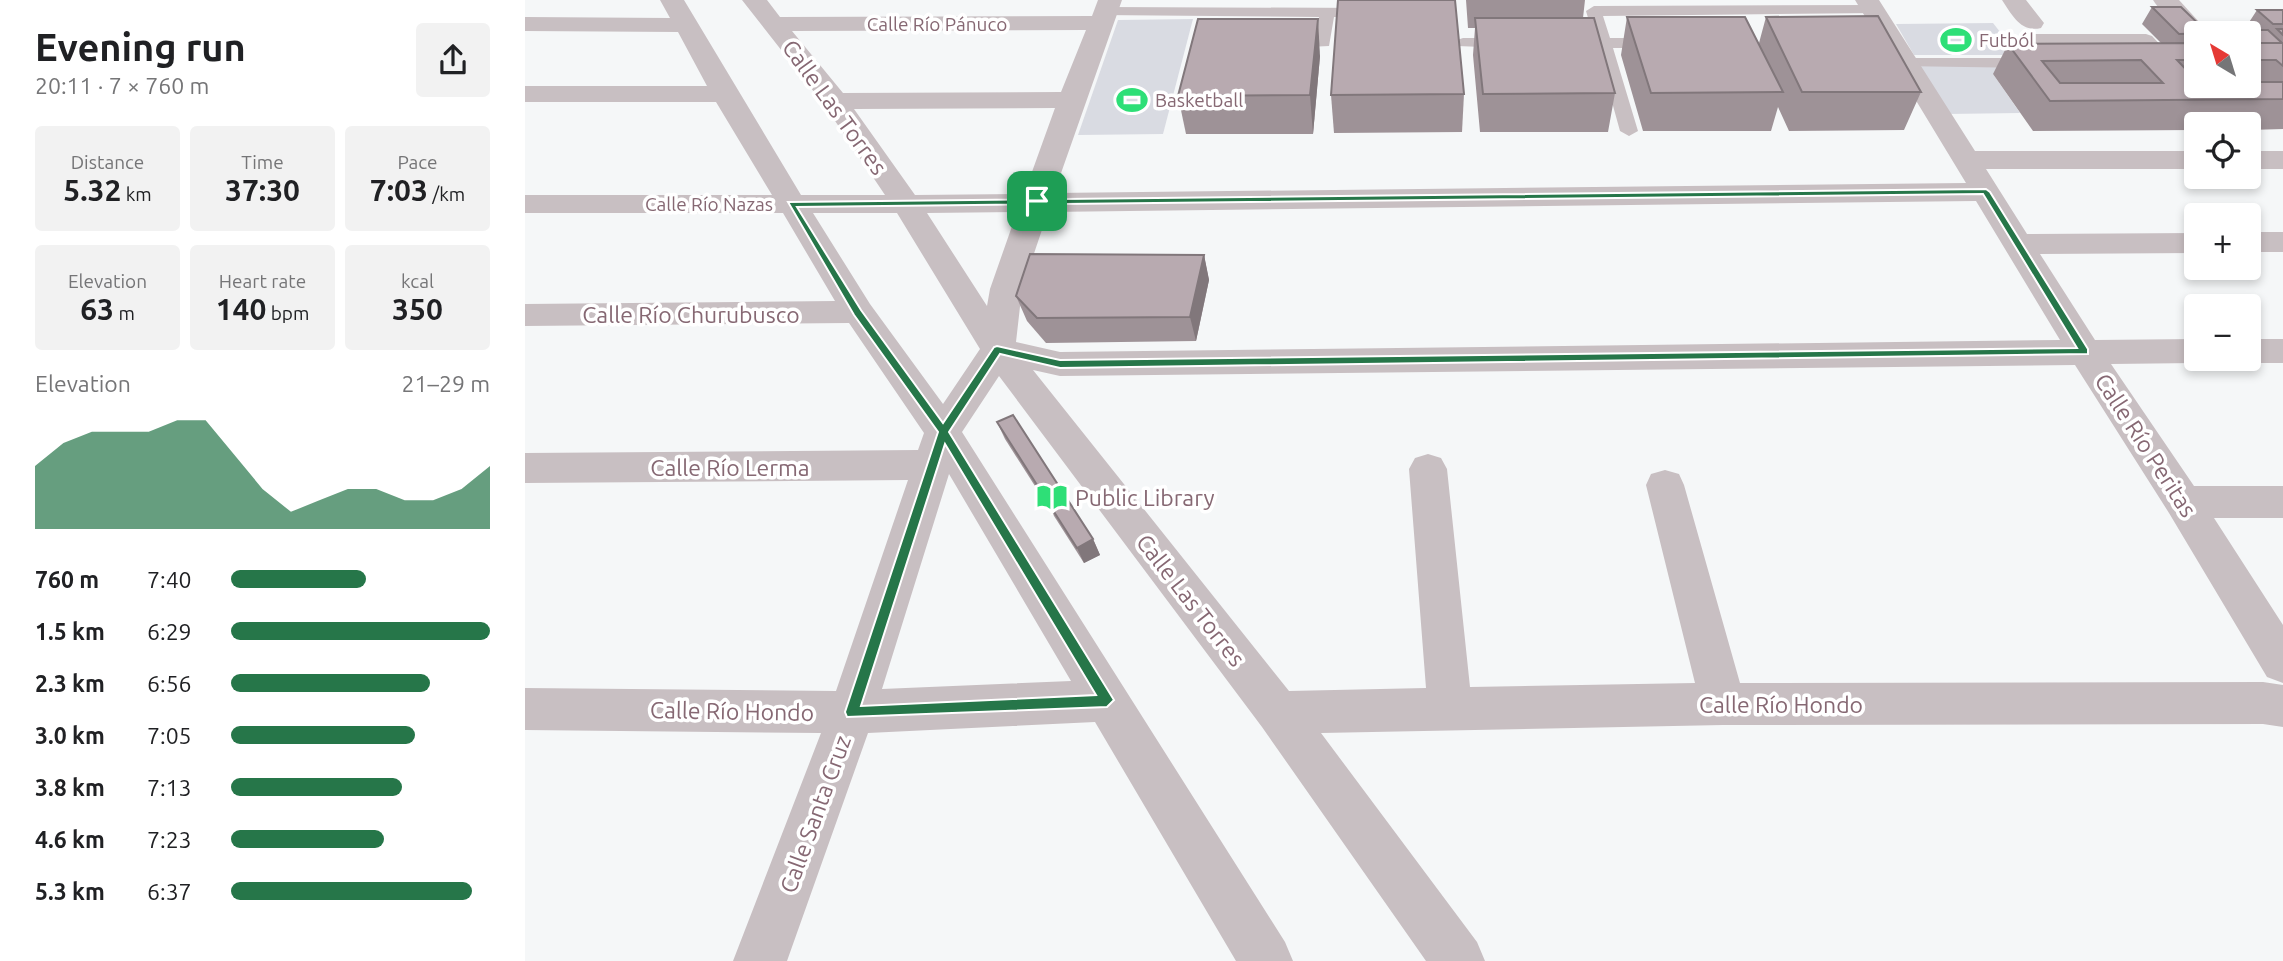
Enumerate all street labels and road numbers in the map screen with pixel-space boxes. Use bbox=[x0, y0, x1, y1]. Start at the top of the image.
street label: Calle Río Pánuco bbox=[867, 13, 1007, 35]
street label: Calle Las Torres bbox=[778, 35, 892, 179]
street label: Calle Río Nazas bbox=[645, 193, 773, 215]
street label: Calle Río Churubusco bbox=[582, 302, 800, 327]
street label: Calle Río Peritas bbox=[2090, 369, 2202, 521]
street label: Calle Río Lerma bbox=[650, 455, 810, 480]
street label: Calle Las Torres bbox=[1132, 529, 1250, 671]
street label: Calle Río Hondo bbox=[1699, 692, 1863, 717]
street label: Calle Río Hondo bbox=[650, 697, 814, 725]
street label: Calle Santa Cruz bbox=[775, 732, 855, 896]

